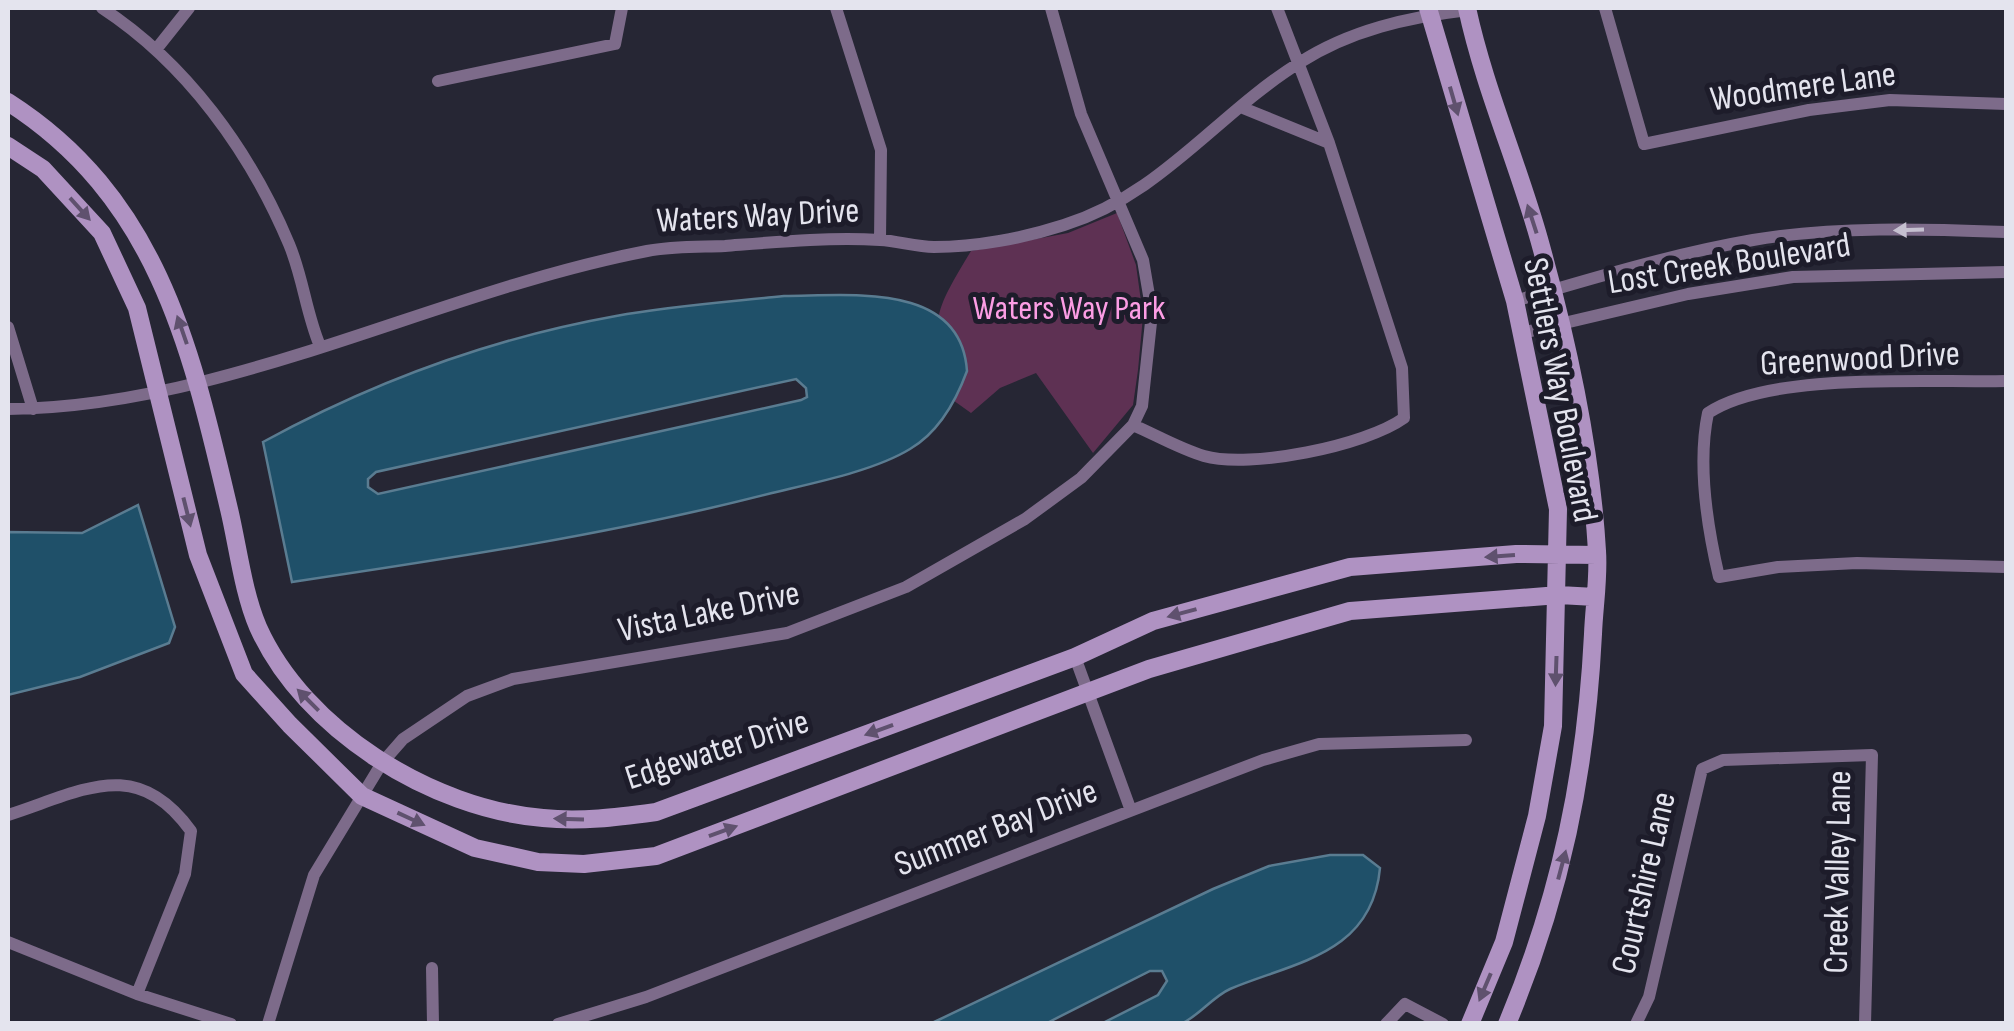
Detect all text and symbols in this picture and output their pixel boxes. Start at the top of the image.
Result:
street label: Woodmere Lane [1707,53,1899,121]
one-way arrow [1447,87,1462,117]
street label: Waters Way Drive [656,189,860,243]
one-way arrow [69,196,91,221]
one-way arrow [1524,204,1539,234]
one-way arrow [1893,222,1925,238]
street label: Lost Creek Boulevard [1605,224,1853,304]
street label: Settlers Way Boulevard [1513,254,1607,526]
park label: Waters Way Park [973,287,1166,330]
one-way arrow [174,315,189,345]
street label: Greenwood Drive [1759,332,1961,386]
one-way arrow [180,497,196,528]
one-way arrow [1484,548,1515,564]
street label: Vista Lake Drive [614,572,804,652]
one-way arrow [1166,605,1197,621]
one-way arrow [1547,656,1563,688]
one-way arrow [297,688,320,712]
street label: Edgewater Drive [620,700,814,800]
one-way arrow [863,723,893,738]
street label: Summer Bay Drive [889,770,1103,886]
street label: Creek Valley Lane [1815,770,1861,974]
street label: Courtshire Lane [1602,788,1686,978]
one-way arrow [397,810,426,827]
one-way arrow [553,811,584,827]
one-way arrow [708,823,738,838]
one-way arrow [1555,849,1570,880]
one-way arrow [1477,972,1493,1002]

